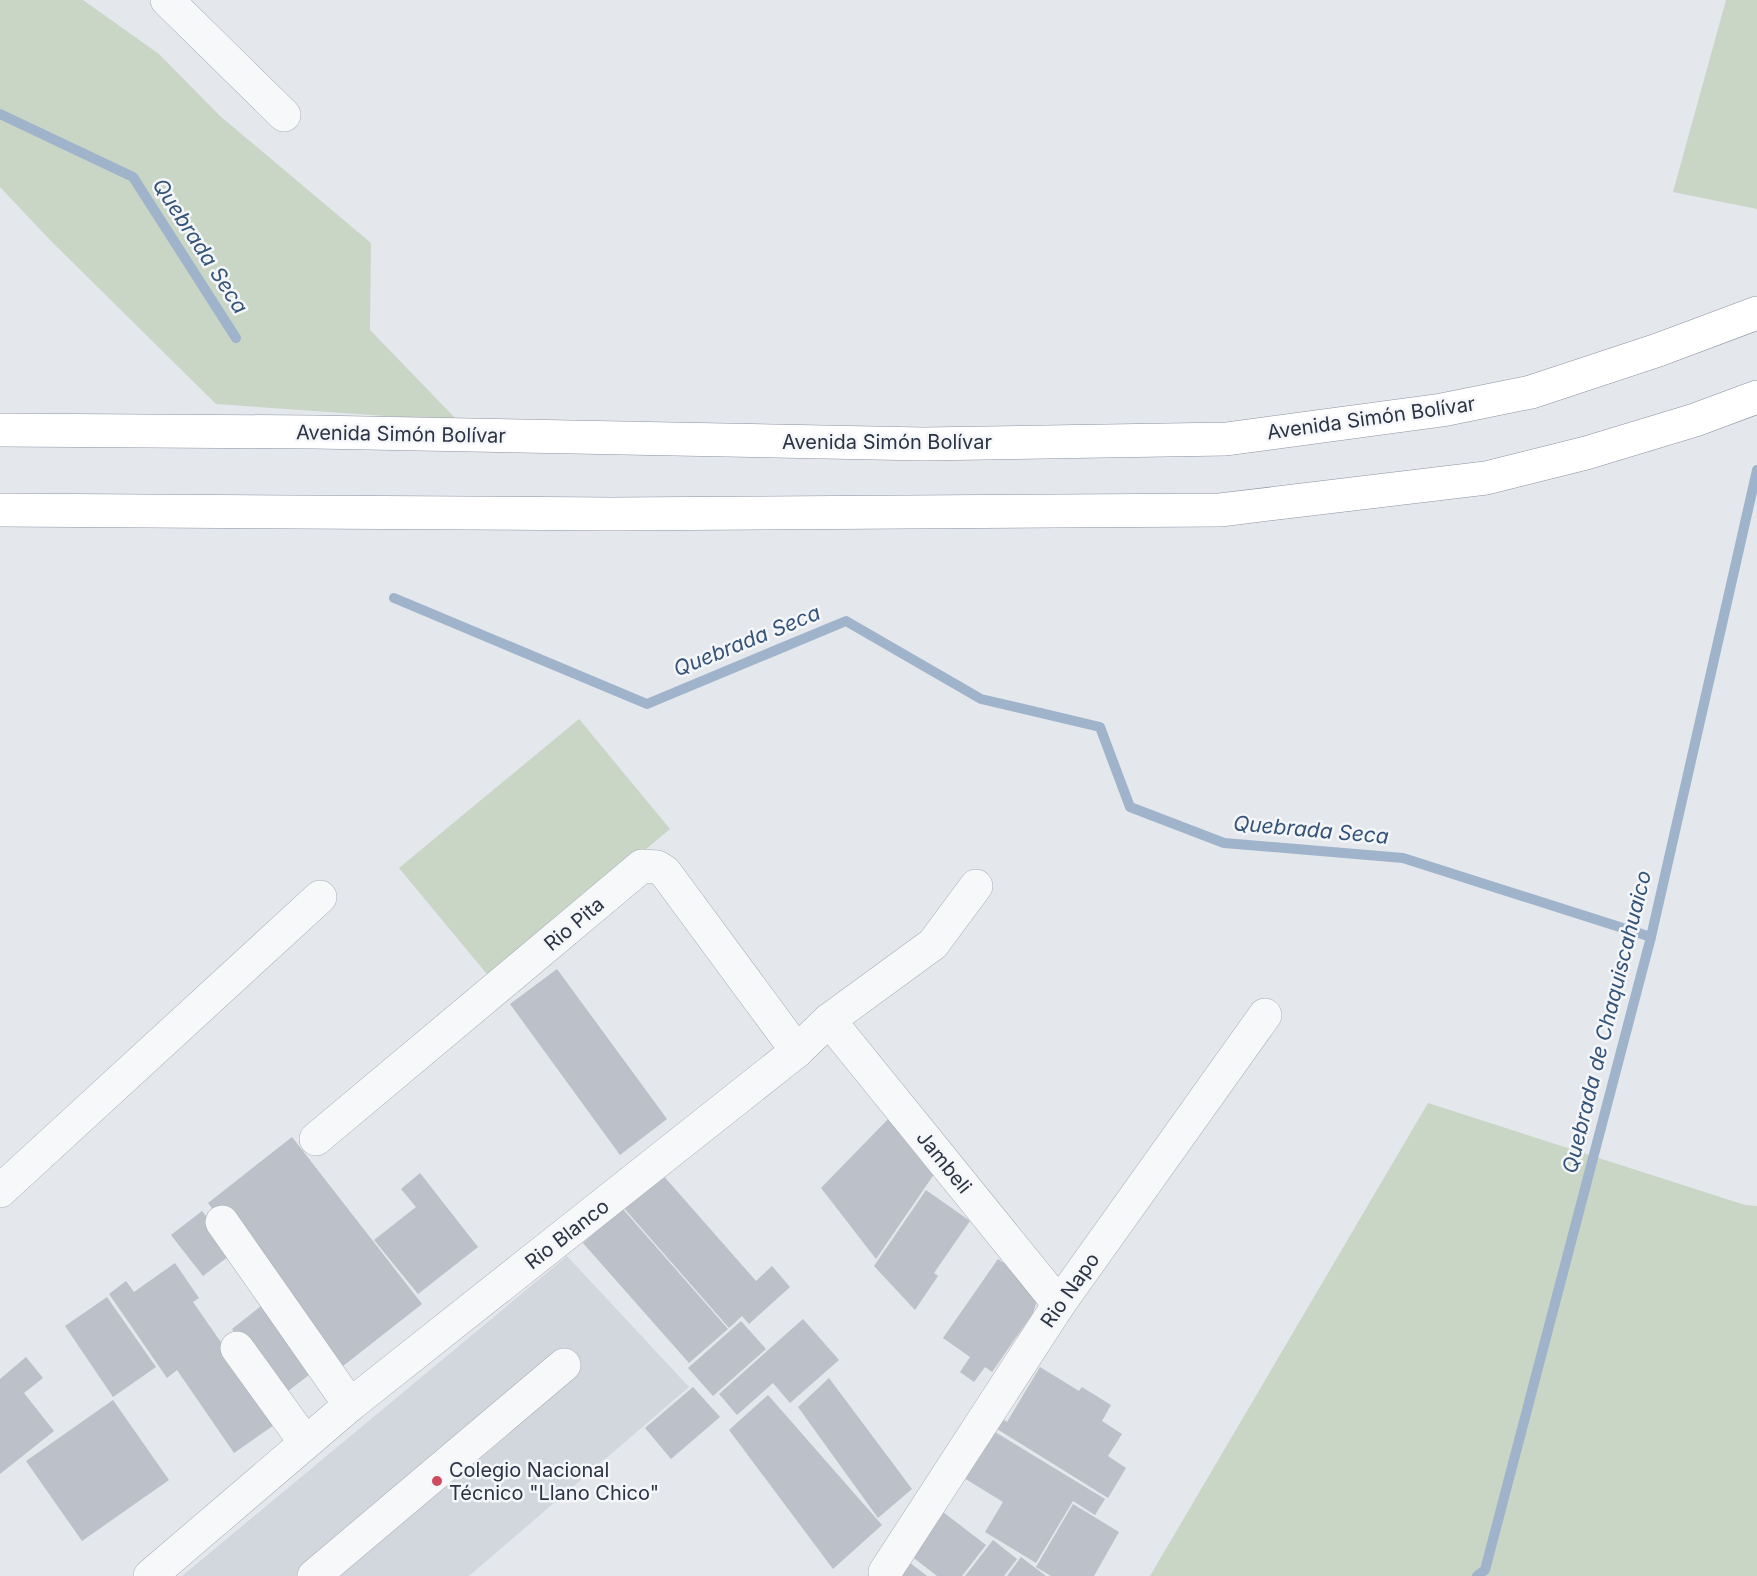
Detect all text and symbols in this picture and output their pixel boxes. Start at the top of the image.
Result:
water label: Quebrada Seca [147,173,253,318]
street label: Avenida Simón Bolívar [1265,391,1477,444]
street label: Avenida Simón Bolívar [296,420,507,448]
street label: Avenida Simón Bolívar [782,430,992,454]
water label: Quebrada Seca [670,600,824,681]
water label: Quebrada Seca [1232,810,1390,849]
water label: Quebrada de Chaquiscahuaico [1557,868,1656,1176]
street label: Rio Pita [539,892,609,956]
street label: Jambeli [911,1126,977,1198]
street label: Rio Blanco [520,1194,614,1274]
street label: Rio Napo [1036,1248,1104,1332]
place label: Colegio Nacional Técnico "Llano Chico" [449,1458,659,1505]
marker: Colegio Nacional Técnico "Llano Chico" [430,1474,444,1488]

